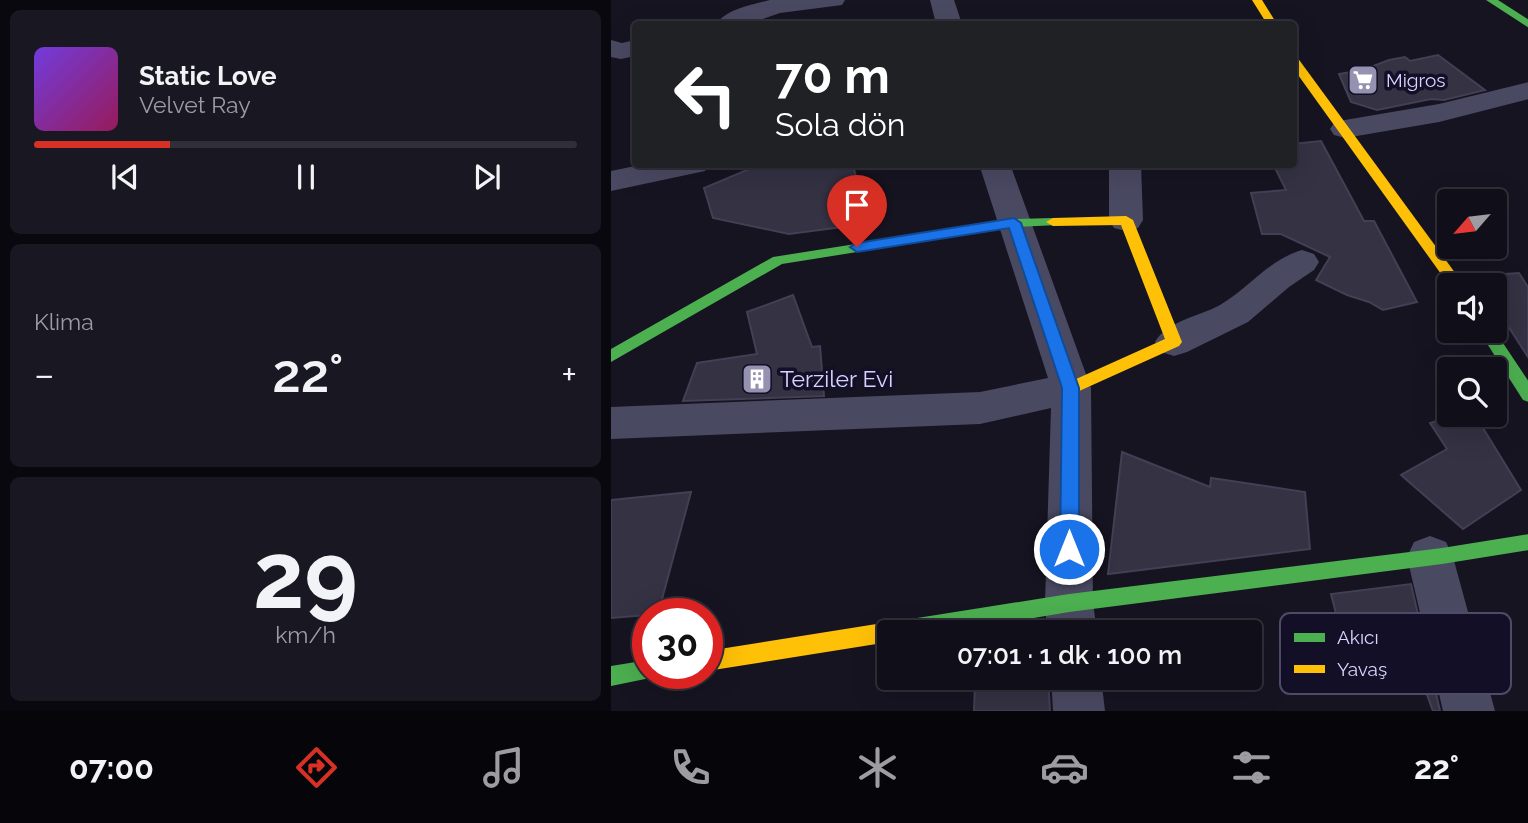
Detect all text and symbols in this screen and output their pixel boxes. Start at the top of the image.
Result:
text: 70 m [775,47,890,104]
icon: left [660,49,751,140]
text: Static Love [139,61,277,91]
supermarket icon: Migros [1346,63,1380,97]
place label: Migros [1386,69,1445,91]
text: Velvet Ray [139,91,251,118]
text: Sola dön [775,106,905,143]
icon: previous [106,158,144,196]
icon: pause [287,158,325,196]
icon: next [468,158,506,196]
pin [827,175,887,247]
icon: arrive [838,186,876,224]
north arrow [1437,189,1507,259]
map controls [1437,189,1507,427]
button: sound [1437,273,1507,343]
text: Klima [34,308,94,335]
text: 22° [272,343,343,404]
text: − [34,352,54,397]
text: + [561,352,577,397]
button: search [1437,357,1507,427]
building icon: Terziler Evi [740,362,774,396]
place label: Terziler Evi [780,365,893,392]
position arrow [1032,512,1106,586]
text: 29 [253,522,358,629]
speed limit sign: 30 [632,598,723,689]
legend [1280,613,1511,694]
text: km/h [275,621,336,648]
text: Akıcı [1337,626,1379,648]
text: 07:01 · 1 dk · 100 m [957,640,1182,670]
text: Yavaş [1337,658,1387,680]
icon: directions [292,743,341,792]
icon: music [479,743,528,792]
icon: phone [666,743,715,792]
icon: climate [853,743,902,792]
icon: car [1040,743,1089,792]
icon: filters [1227,743,1276,792]
text: 07:00 [69,749,154,786]
text: 22° [1414,749,1459,786]

